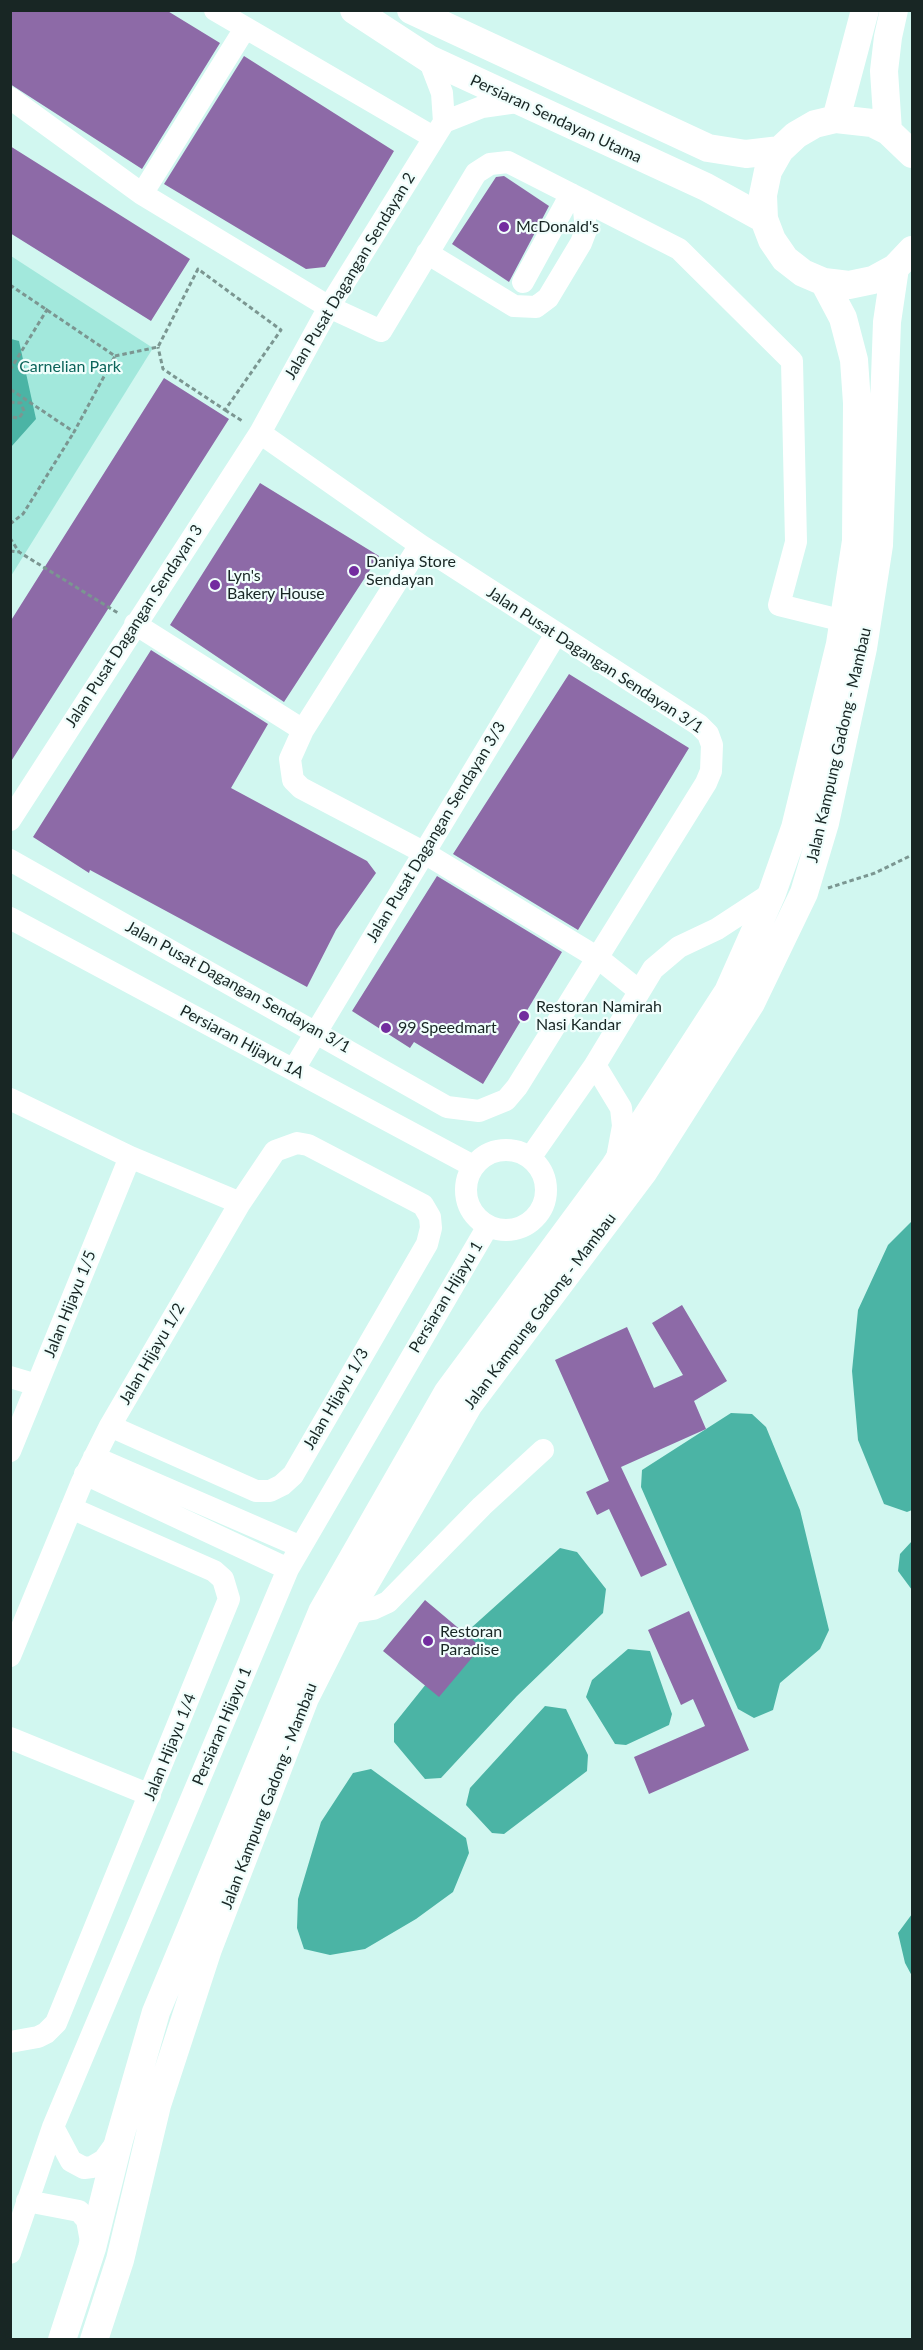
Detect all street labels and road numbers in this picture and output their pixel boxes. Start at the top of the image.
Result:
street label: Persiaran Sendayan Utama [467,71,645,167]
street label: Jalan Pusat Dagangan Sendayan 2 [281,169,419,383]
street label: Jalan Pusat Dagangan Sendayan 3 [61,521,207,731]
street label: Jalan Pusat Dagangan Sendayan 3/1 [483,583,707,737]
street label: Jalan Kampung Gadong - Mambau [803,626,875,864]
street label: Jalan Pusat Dagangan Sendayan 3/3 [362,718,510,946]
street label: Jalan Pusat Dagangan Sendayan 3/1 [122,917,354,1057]
street label: Persiaran Hijayu 1A [177,1001,307,1083]
street label: Jalan Kampung Gadong - Mambau [460,1209,620,1413]
street label: Persiaran Hijayu 1 [405,1238,487,1356]
street label: Jalan Hijayu 1/5 [40,1248,100,1360]
street label: Jalan Hijayu 1/2 [115,1300,189,1408]
street label: Jalan Hijayu 1/3 [299,1345,373,1453]
street label: Persiaran Hijayu 1 [188,1664,256,1788]
street label: Jalan Kampung Gadong - Mambau [217,1680,321,1912]
street label: Jalan Hijayu 1/4 [140,1691,200,1803]

